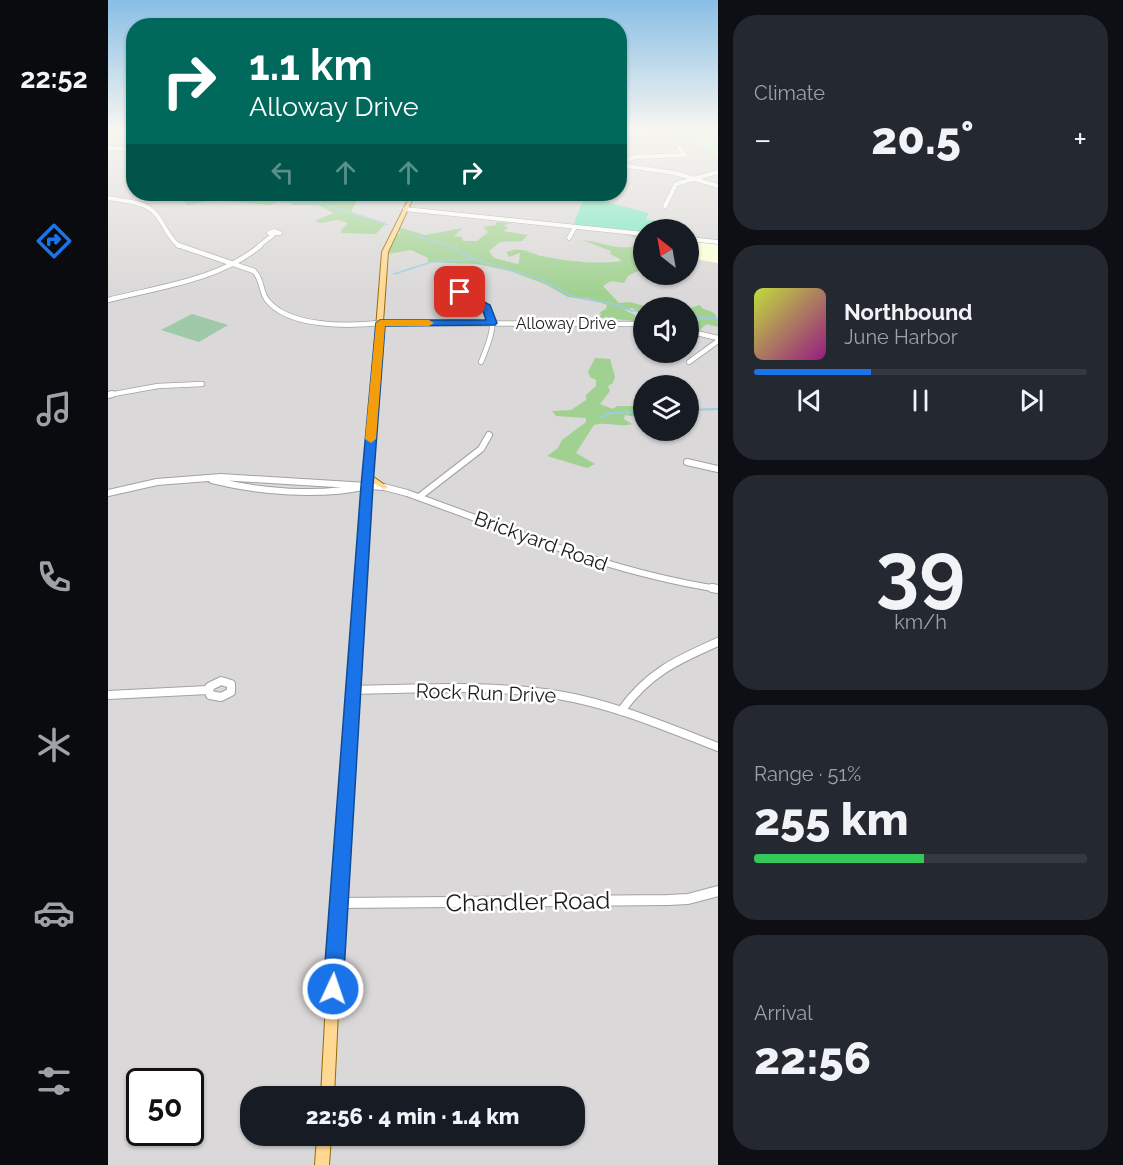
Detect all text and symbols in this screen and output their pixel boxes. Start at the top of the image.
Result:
text: 1.1 km [249,41,373,90]
icon: right [150,42,228,120]
text: 22:52 [20,63,88,94]
text: Climate [754,81,825,105]
text: Alloway Drive [249,91,419,122]
text: 20.5° [871,112,974,165]
text: − [754,120,772,159]
text: + [1073,120,1087,159]
icon: left [266,156,299,189]
icon: ahead [329,156,362,189]
icon: ahead [392,156,425,189]
icon: right [455,156,488,189]
north arrow [633,219,699,285]
map controls [633,219,699,441]
icon: directions [33,220,75,262]
pin [434,266,485,317]
icon: arrive [443,275,476,308]
button: sound [633,297,699,363]
text: Northbound [844,299,973,325]
street label: Alloway Drive [516,314,616,333]
text: June Harbor [844,325,958,349]
button: layers [633,375,699,441]
icon: previous [793,384,826,417]
icon: pause [904,384,937,417]
icon: next [1015,384,1048,417]
icon: music [33,388,75,430]
street label: Brickyard Road [471,506,611,576]
text: 39 [876,525,965,616]
icon: phone [33,556,75,598]
text: km/h [894,610,947,634]
street label: Rock Run Drive [415,679,557,707]
icon: climate [33,724,75,766]
text: Range · 51% [754,762,861,786]
text: 255 km [754,793,909,846]
street label: Chandler Road [445,886,611,917]
icon: car [33,892,75,934]
position arrow [301,957,365,1021]
text: Arrival [754,1001,813,1025]
text: 22:56 [754,1032,871,1085]
icon: filters [33,1060,75,1102]
speed limit sign: 50 [126,1068,204,1146]
text: 22:56 · 4 min · 1.4 km [306,1103,519,1129]

